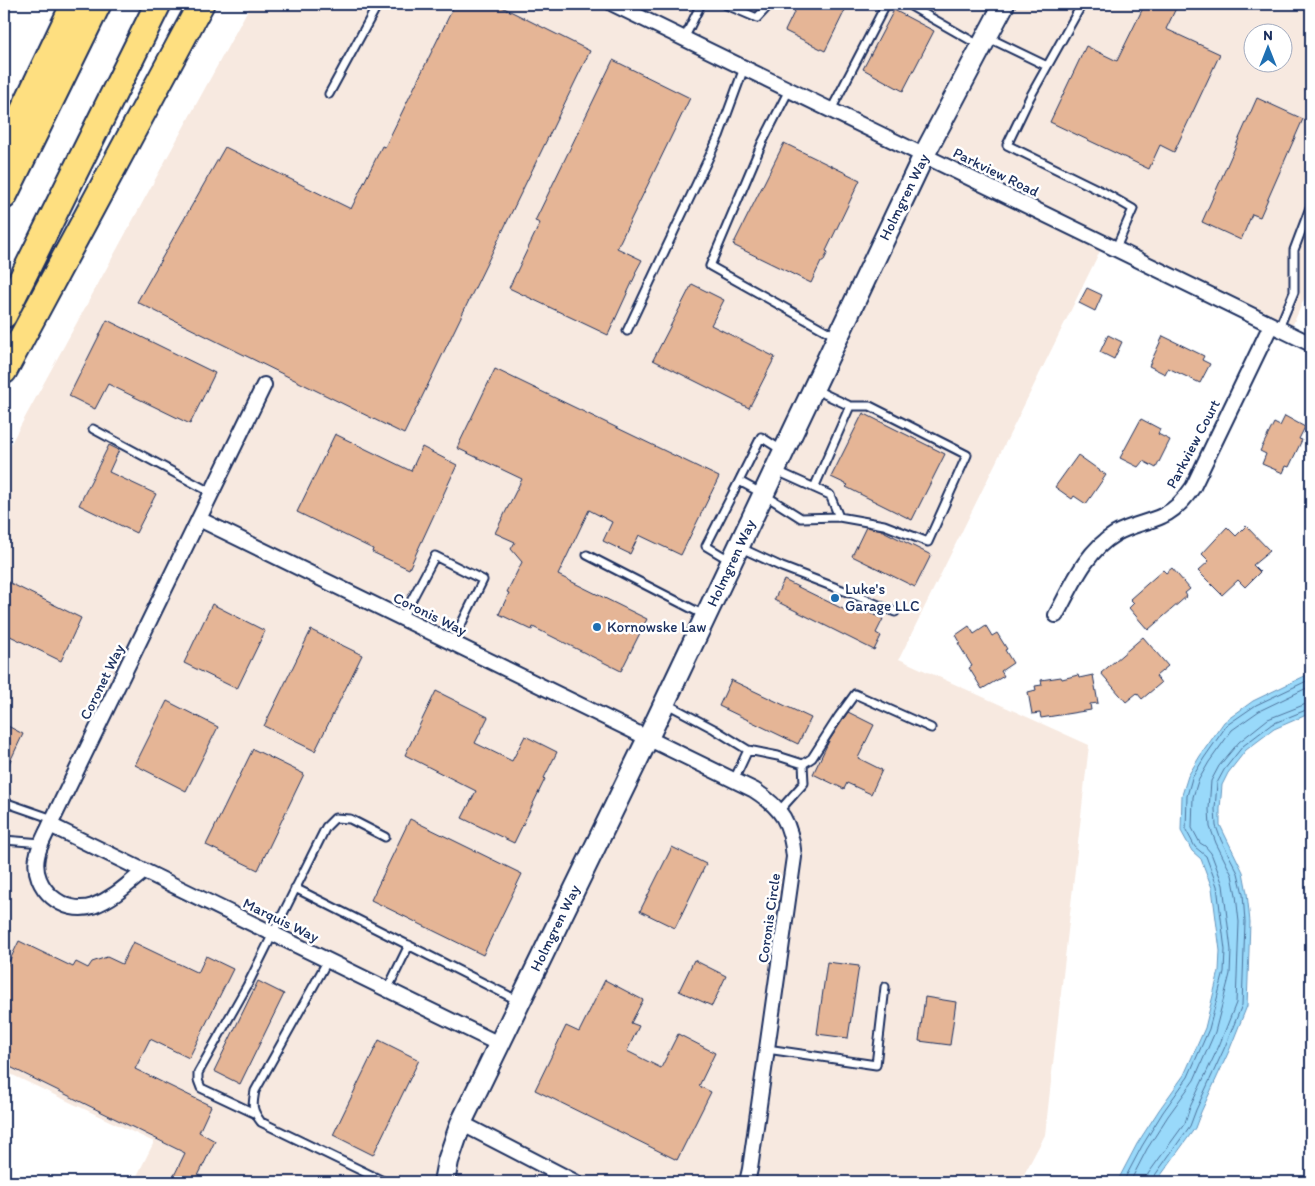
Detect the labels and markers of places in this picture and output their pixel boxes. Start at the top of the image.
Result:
place label: Luke's Garage LLC [845,580,920,615]
marker: Luke's Garage LLC [829,592,841,604]
place label: Kornowske Law [607,618,707,636]
marker: Kornowske Law [591,621,603,633]

